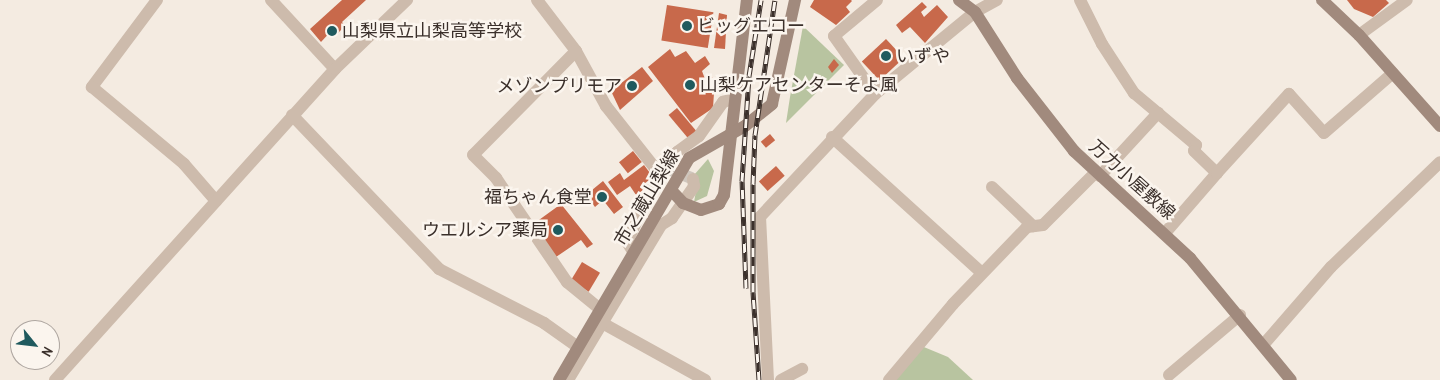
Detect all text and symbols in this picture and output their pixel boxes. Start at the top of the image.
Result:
place label: ビッグエコー [697,15,805,37]
place label: 山梨県立山梨高等学校 [342,20,522,42]
marker: ビッグエコー [681,20,693,32]
marker: 山梨県立山梨高等学校 [326,25,338,37]
place label: いずや [896,45,950,67]
marker: いずや [880,50,892,62]
place label: 山梨ケアセンターそよ風 [700,74,898,96]
place label: メゾンプリモア [496,75,622,97]
marker: 山梨ケアセンターそよ風 [684,79,696,91]
marker: メゾンプリモア [626,80,638,92]
street label: 万力小屋敷線 [1085,136,1179,224]
street label: 市之蔵山梨線 [610,146,684,250]
place label: 福ちゃん食堂 [484,186,592,208]
marker: 福ちゃん食堂 [596,191,608,203]
place label: ウエルシア薬局 [422,219,548,241]
marker: ウエルシア薬局 [552,224,564,236]
north arrow [10,320,60,370]
text: N [37,344,57,360]

